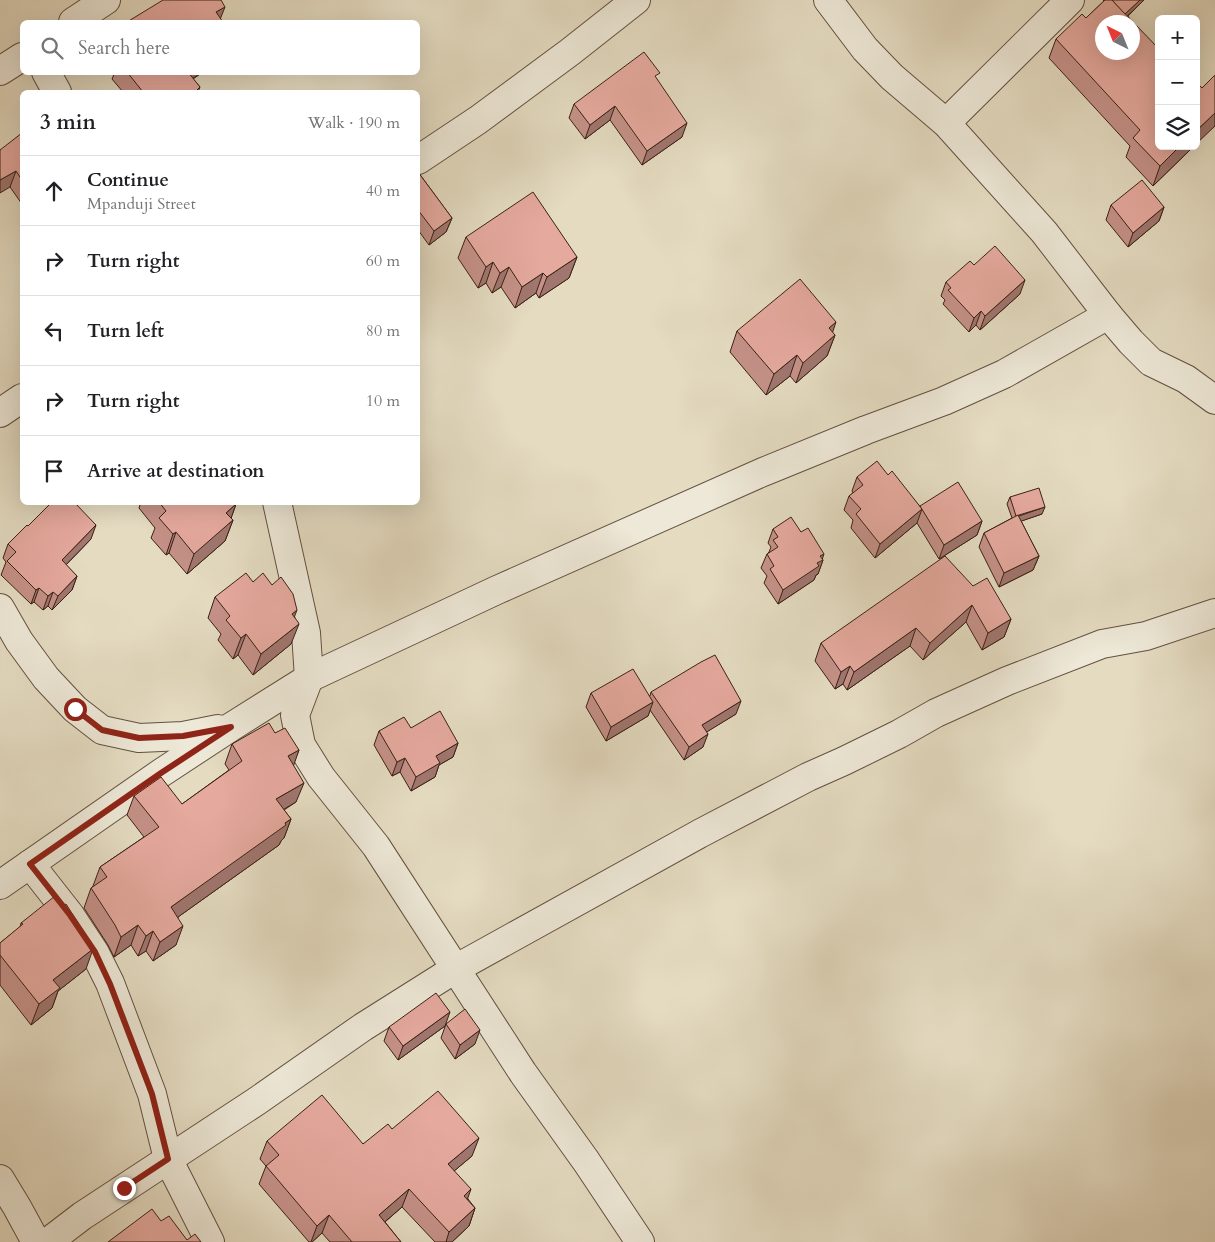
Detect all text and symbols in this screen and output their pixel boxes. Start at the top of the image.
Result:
north arrow [1095,15,1140,60]
map controls [1155,15,1200,150]
button: + [1155,15,1200,60]
search box [20,20,420,75]
icon: search [38,34,66,62]
text: Search here [78,35,170,61]
button: − [1155,60,1200,105]
button: layers [1155,105,1200,150]
text: 3 min [40,108,96,137]
text: Walk · 190 m [308,112,400,134]
text: Continue [87,167,169,193]
icon: ahead [40,177,68,205]
text: 40 m [366,180,400,202]
text: Mpanduji Street [87,193,196,215]
icon: right [40,247,68,275]
text: Turn right [87,248,179,274]
text: 60 m [366,250,400,272]
icon: left [40,317,68,345]
text: Turn left [87,318,164,344]
text: 80 m [366,320,400,342]
icon: right [40,387,68,415]
text: Turn right [87,388,179,414]
text: 10 m [366,390,400,412]
icon: arrive [40,457,68,485]
text: Arrive at destination [87,458,264,484]
route start [64,698,87,721]
route end [113,1177,136,1200]

